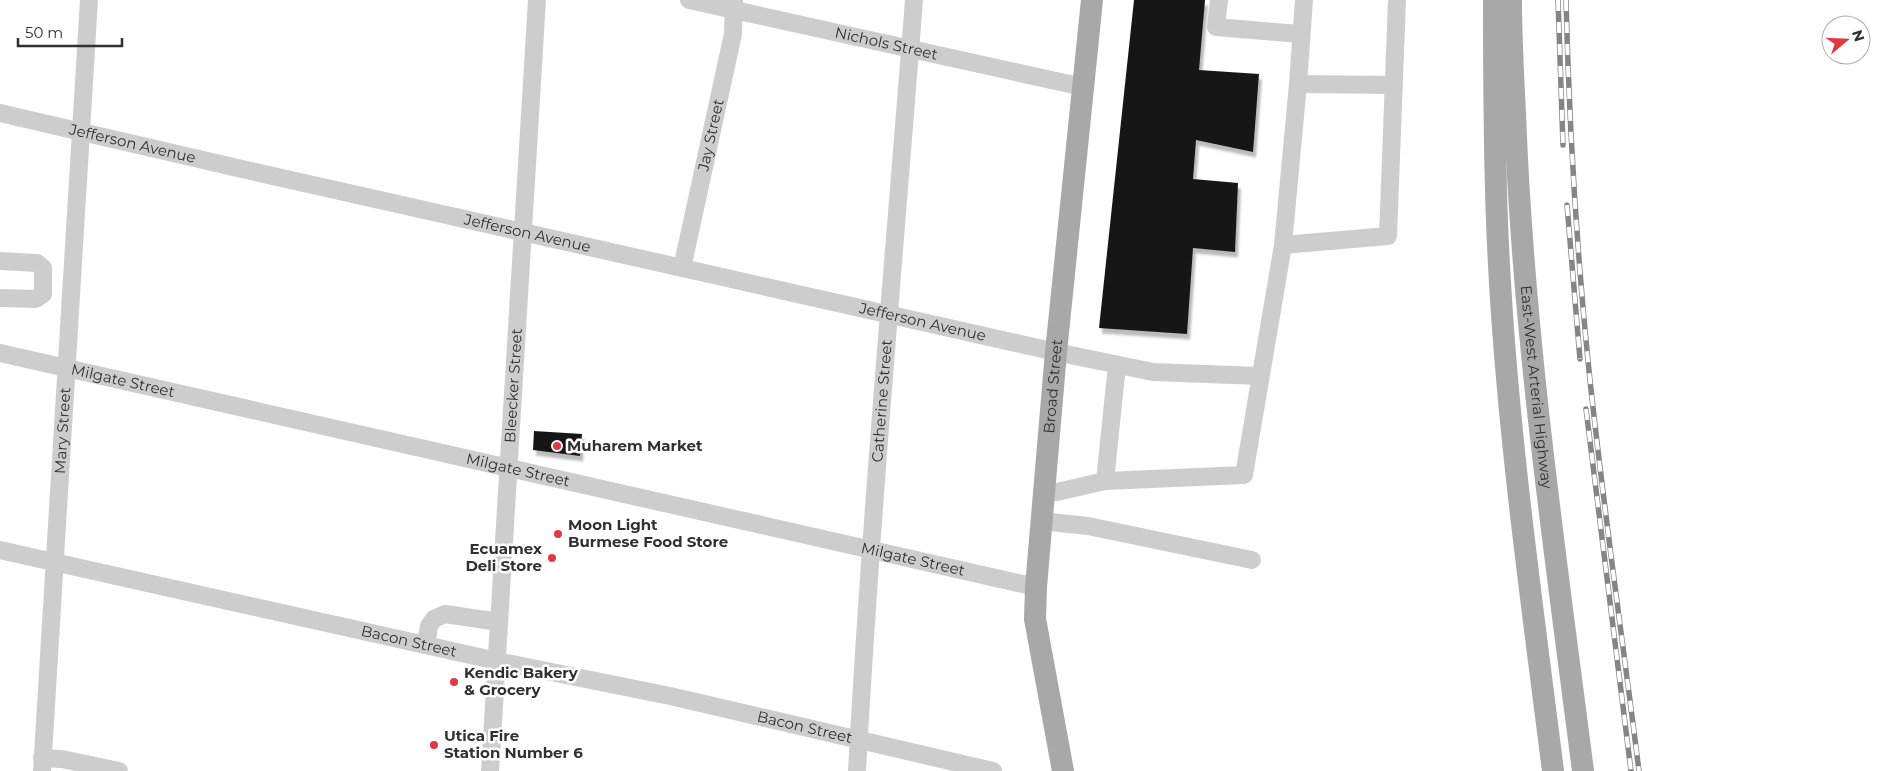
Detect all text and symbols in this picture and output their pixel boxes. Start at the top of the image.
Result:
scale bar [18,15,121,47]
north arrow [1821,15,1871,65]
street label: Nichols Street [833,22,940,64]
text: 50 m [25,23,63,42]
text: N [1848,27,1869,44]
street label: Jay Street [693,97,728,174]
street label: Jefferson Avenue [67,119,198,167]
street label: Jefferson Avenue [462,209,593,256]
street label: East-West Arterial Highway [1517,284,1557,491]
street label: Jefferson Avenue [857,298,988,345]
street label: Bleecker Street [500,328,526,444]
street label: Broad Street [1039,338,1066,434]
street label: Catherine Street [867,339,896,463]
street label: Milgate Street [69,359,177,401]
street label: Mary Street [50,387,74,474]
place label: Muharem Market [567,436,703,455]
marker: Muharem Market [551,440,563,452]
street label: Milgate Street [464,449,572,490]
place label: Moon Light Burmese Food Store [568,515,728,551]
marker: Moon Light Burmese Food Store [552,528,564,540]
street label: Milgate Street [859,538,967,580]
place label: Ecuamex Deli Store [465,539,542,575]
marker: Ecuamex Deli Store [546,552,558,564]
street label: Bacon Street [359,621,459,661]
place label: Kendic Bakery & Grocery [464,663,579,699]
marker: Kendic Bakery & Grocery [448,676,460,688]
street label: Bacon Street [755,707,854,747]
place label: Utica Fire Station Number 6 [444,726,583,762]
marker: Utica Fire Station Number 6 [428,739,440,751]

